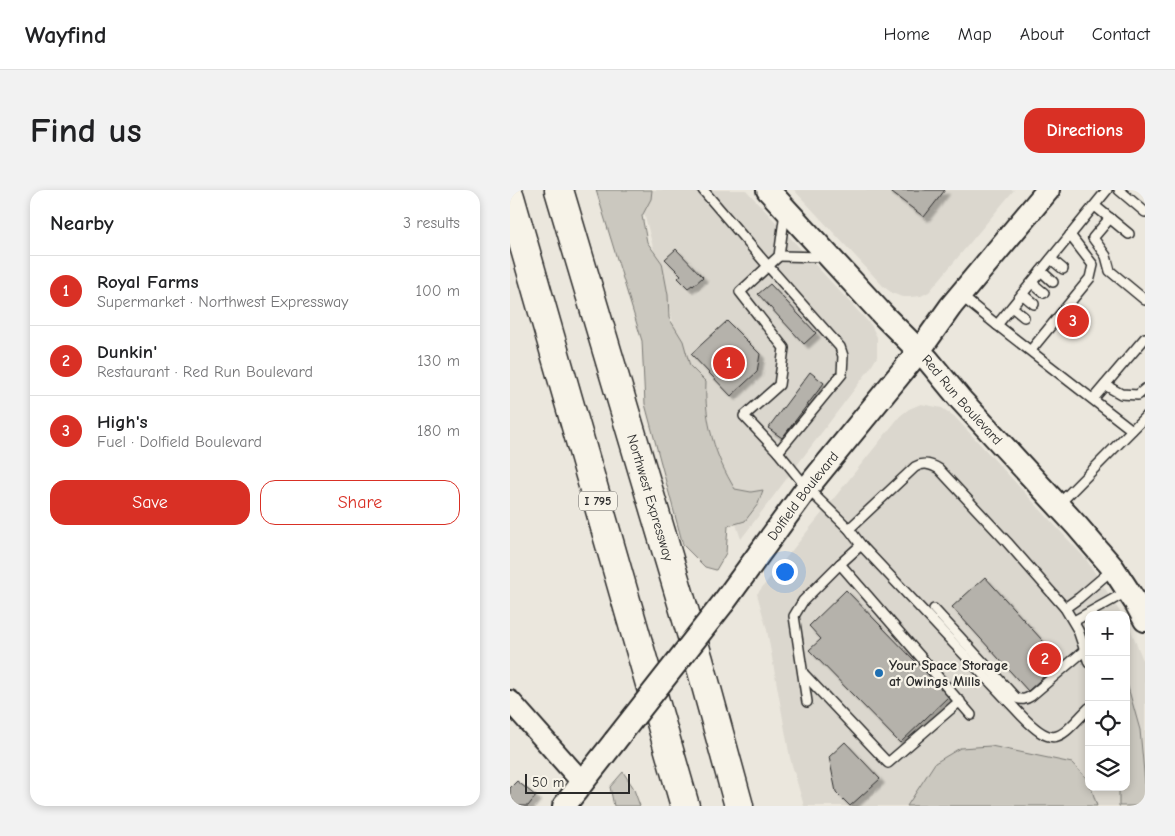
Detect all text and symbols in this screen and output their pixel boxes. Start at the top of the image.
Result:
text: Wayfind [25,21,106,49]
text: Home [883,24,930,45]
text: Map [958,24,992,45]
text: About [1020,24,1064,45]
text: Contact [1092,24,1150,45]
button: Directions [1024,108,1145,153]
text: Find us [30,110,142,151]
text: Nearby [50,211,114,235]
text: 3 results [403,214,460,232]
text: Royal Farms [97,271,199,293]
text: 1 [63,282,69,300]
text: 100 m [416,282,460,300]
text: Supermarket · Northwest Expressway [97,293,348,311]
pin: 3 [1057,302,1089,340]
text: Dunkin' [97,341,157,363]
pin: 1 [713,344,745,382]
street label: Red Run Boulevard [919,351,1006,448]
text: 2 [62,352,70,370]
text: 130 m [417,352,460,370]
text: Restaurant · Red Run Boulevard [97,363,313,381]
text: High's [97,411,148,433]
text: 3 [62,422,70,440]
text: 180 m [417,422,460,440]
street label: Northwest Expressway [624,432,678,564]
text: Fuel · Dolfield Boulevard [97,433,262,451]
street label: Dolfield Boulevard [763,448,842,544]
button: Save [50,480,250,525]
button: Share [260,480,460,525]
road number: I 795 [579,492,617,511]
your location [772,559,798,585]
map controls [1085,611,1130,791]
button: + [1085,611,1130,656]
pin: 2 [1029,640,1061,678]
button: − [1085,656,1130,701]
place label: Your Space Storage at Owings Mills [889,657,1008,690]
marker: Your Space Storage at Owings Mills [873,667,885,679]
button: locate [1085,701,1130,746]
button: layers [1085,746,1130,791]
scale bar [525,771,630,794]
text: 50 m [532,774,564,791]

